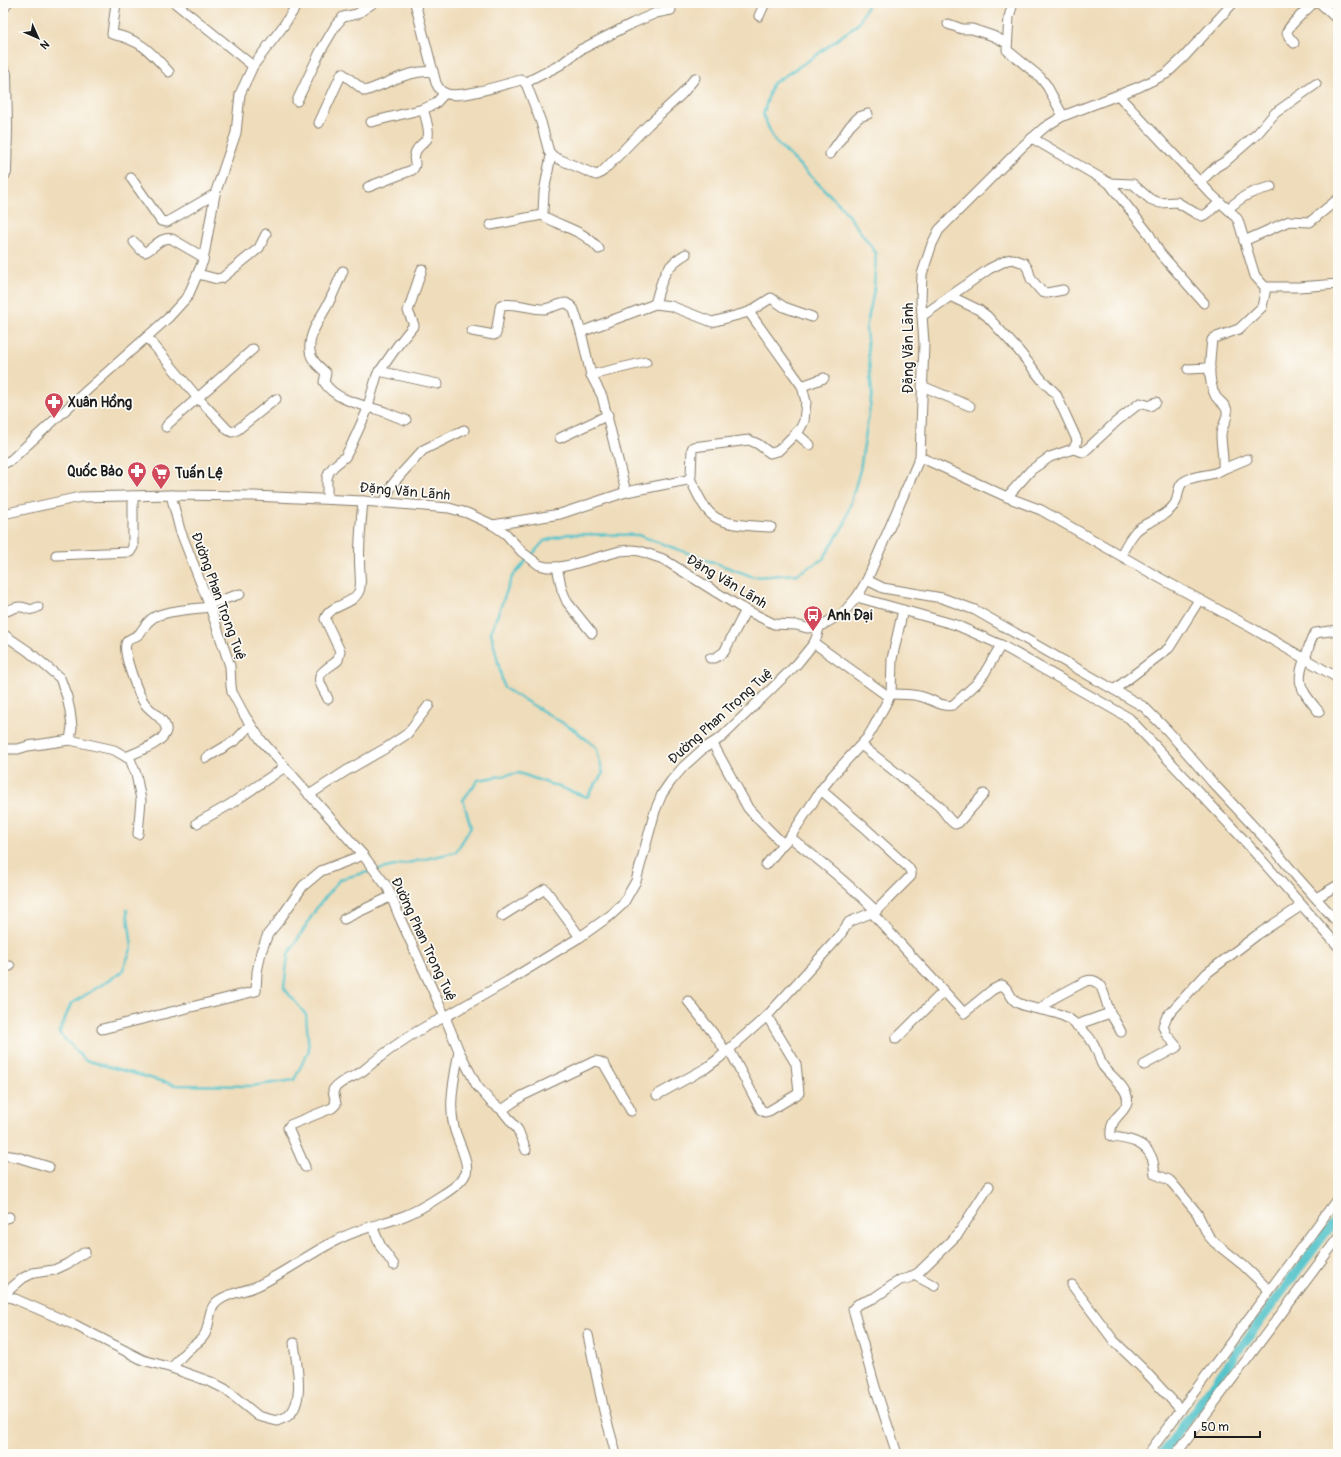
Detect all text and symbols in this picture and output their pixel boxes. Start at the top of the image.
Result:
north arrow [18,18,58,58]
text: N [37,37,52,52]
street label: Đặng Văn Lãnh [900,303,917,393]
pharmacy icon: Xuân Hồng [43,391,65,419]
place label: Xuân Hồng [68,393,132,411]
pharmacy icon: Quốc Bảo [126,460,148,488]
place label: Quốc Bảo [67,462,123,480]
supermarket icon: Tuấn Lệ [150,462,172,490]
place label: Tuấn Lệ [174,464,223,482]
street label: Đặng Văn Lãnh [359,479,451,504]
street label: Đường Phan Trọng Tuệ [188,530,250,662]
street label: Đặng Văn Lãnh [683,551,770,612]
bus stop icon: Anh Đại [802,604,824,632]
place label: Anh Đại [827,607,873,624]
street label: Đường Phan Trọng Tuệ [665,665,776,768]
street label: Đường Phan Trọng Tuệ [387,875,460,1004]
scale bar [1195,1413,1260,1439]
text: 50 m [1201,1420,1229,1435]

